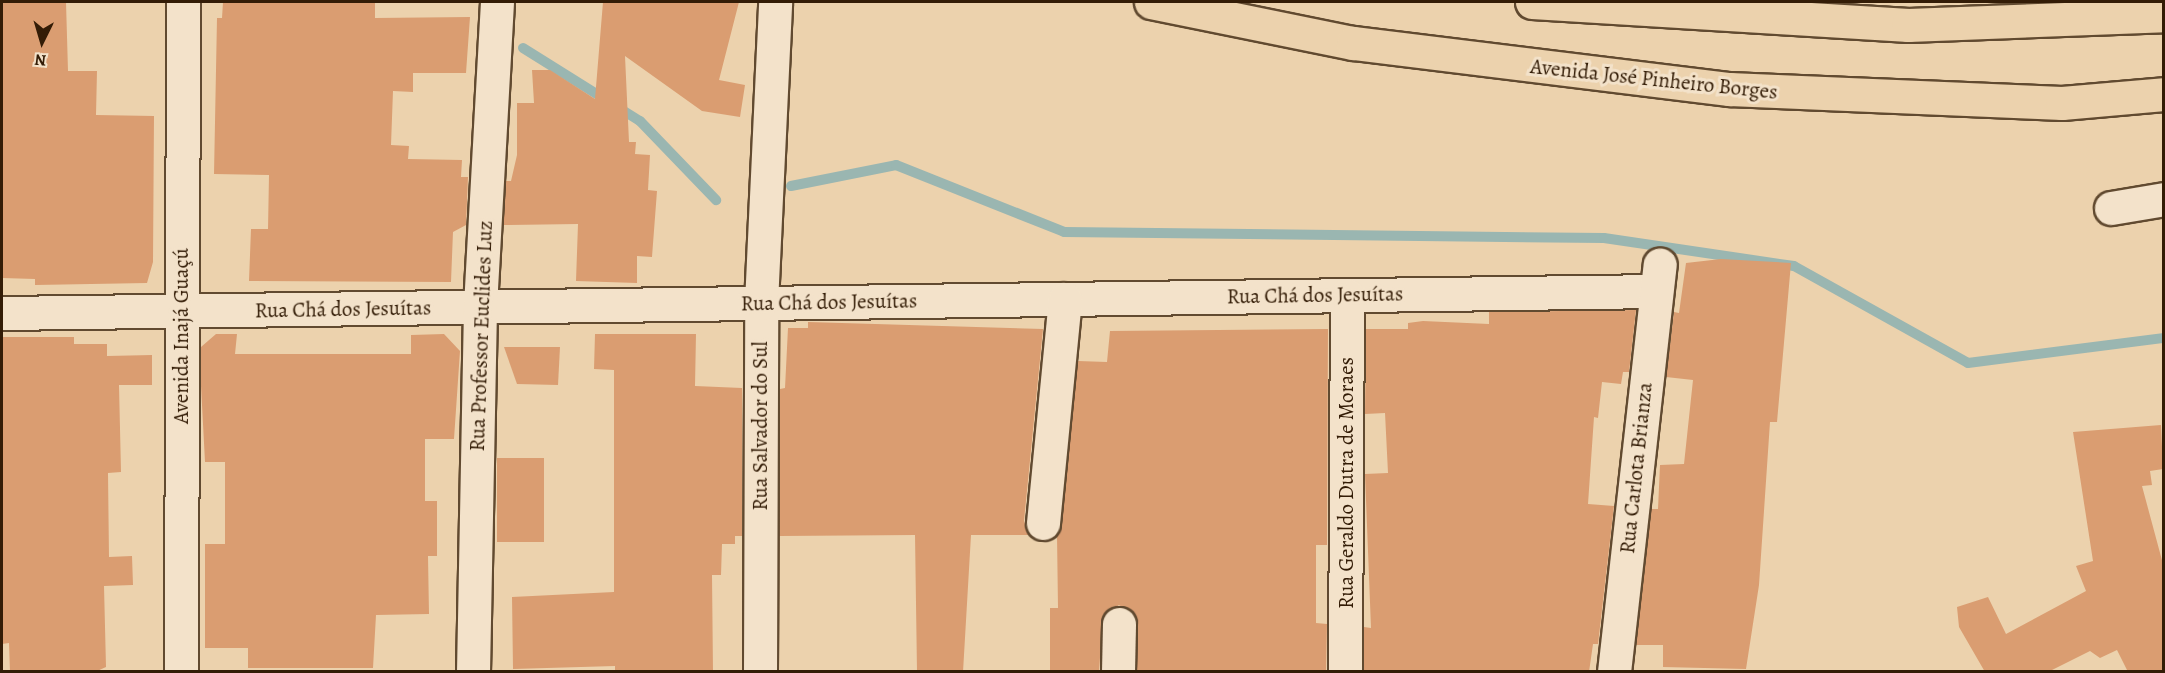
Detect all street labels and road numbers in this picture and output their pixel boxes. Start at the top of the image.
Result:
street label: Avenida José Pinheiro Borges [1529,53,1779,105]
street label: Rua Professor Euclides Luz [464,220,498,452]
street label: Avenida Inajá Guaçú [168,248,194,424]
street label: Rua Chá dos Jesuítas [1227,281,1403,309]
street label: Rua Chá dos Jesuítas [741,288,917,316]
street label: Rua Chá dos Jesuítas [255,295,431,323]
street label: Rua Salvador do Sul [747,341,773,511]
street label: Rua Geraldo Dutra de Moraes [1333,357,1359,609]
street label: Rua Carlota Brianza [1614,381,1658,555]

